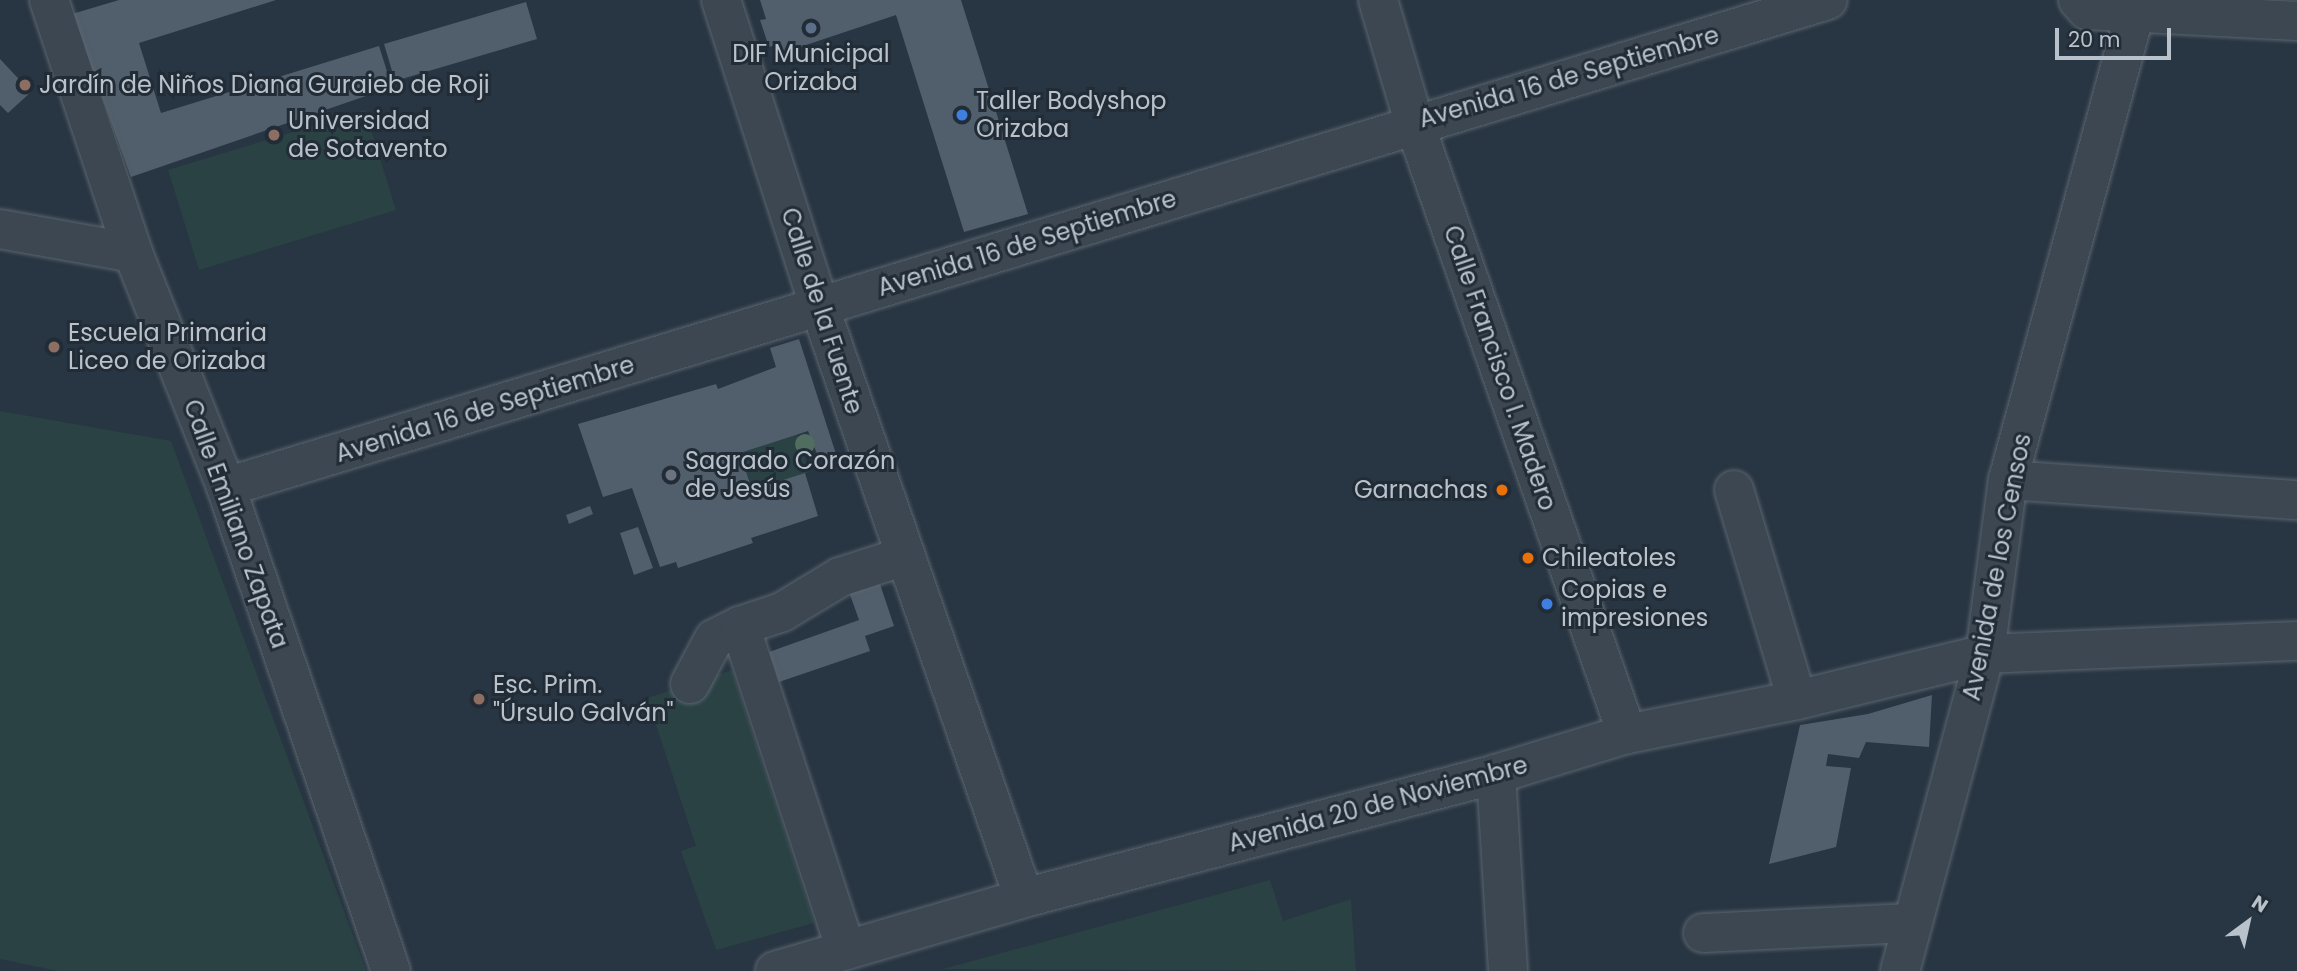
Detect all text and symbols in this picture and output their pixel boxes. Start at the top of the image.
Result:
scale bar [2059,14,2174,58]
marker: DIF Municipal Orizaba [803,20,819,36]
street label: Avenida 16 de Septiembre [1416,20,1722,134]
text: 20 m [2068,25,2121,54]
place label: DIF Municipal Orizaba [732,40,890,96]
place label: Jardín de Niños Diana Guraieb de Roji [39,71,490,99]
marker: Jardín de Niños Diana Guraieb de Roji [17,77,33,93]
place label: Taller Bodyshop Orizaba [976,87,1167,143]
place label: Universidad de Sotavento [288,107,448,163]
marker: Taller Bodyshop Orizaba [954,107,970,123]
marker: Universidad de Sotavento [266,127,282,143]
street label: Avenida 16 de Septiembre [874,184,1180,302]
street label: Calle de la Fuente [775,204,869,418]
street label: Calle Francisco I. Madero [1438,222,1562,514]
place label: Escuela Primaria Liceo de Orizaba [68,319,267,375]
marker: Escuela Primaria Liceo de Orizaba [46,339,62,355]
street label: Avenida 16 de Septiembre [332,350,638,468]
street label: Calle Emiliano Zapata [178,396,294,652]
street label: Avenida de los Censos [1957,431,2037,703]
place label: Sagrado Corazón de Jesús [685,447,895,503]
marker: Sagrado Corazón de Jesús [663,467,679,483]
place label: Garnachas [1354,476,1488,504]
marker: Garnachas [1494,482,1510,498]
place label: Chileatoles [1542,544,1676,572]
marker: Chileatoles [1520,550,1536,566]
place label: Copias e impresiones [1561,576,1708,632]
marker: Copias e impresiones [1539,596,1555,612]
place label: Esc. Prim. "Úrsulo Galván" [493,671,674,727]
marker: Esc. Prim. "Úrsulo Galván" [471,691,487,707]
street label: Avenida 20 de Noviembre [1225,750,1531,858]
north arrow [2213,887,2283,957]
text: N [2246,889,2273,919]

